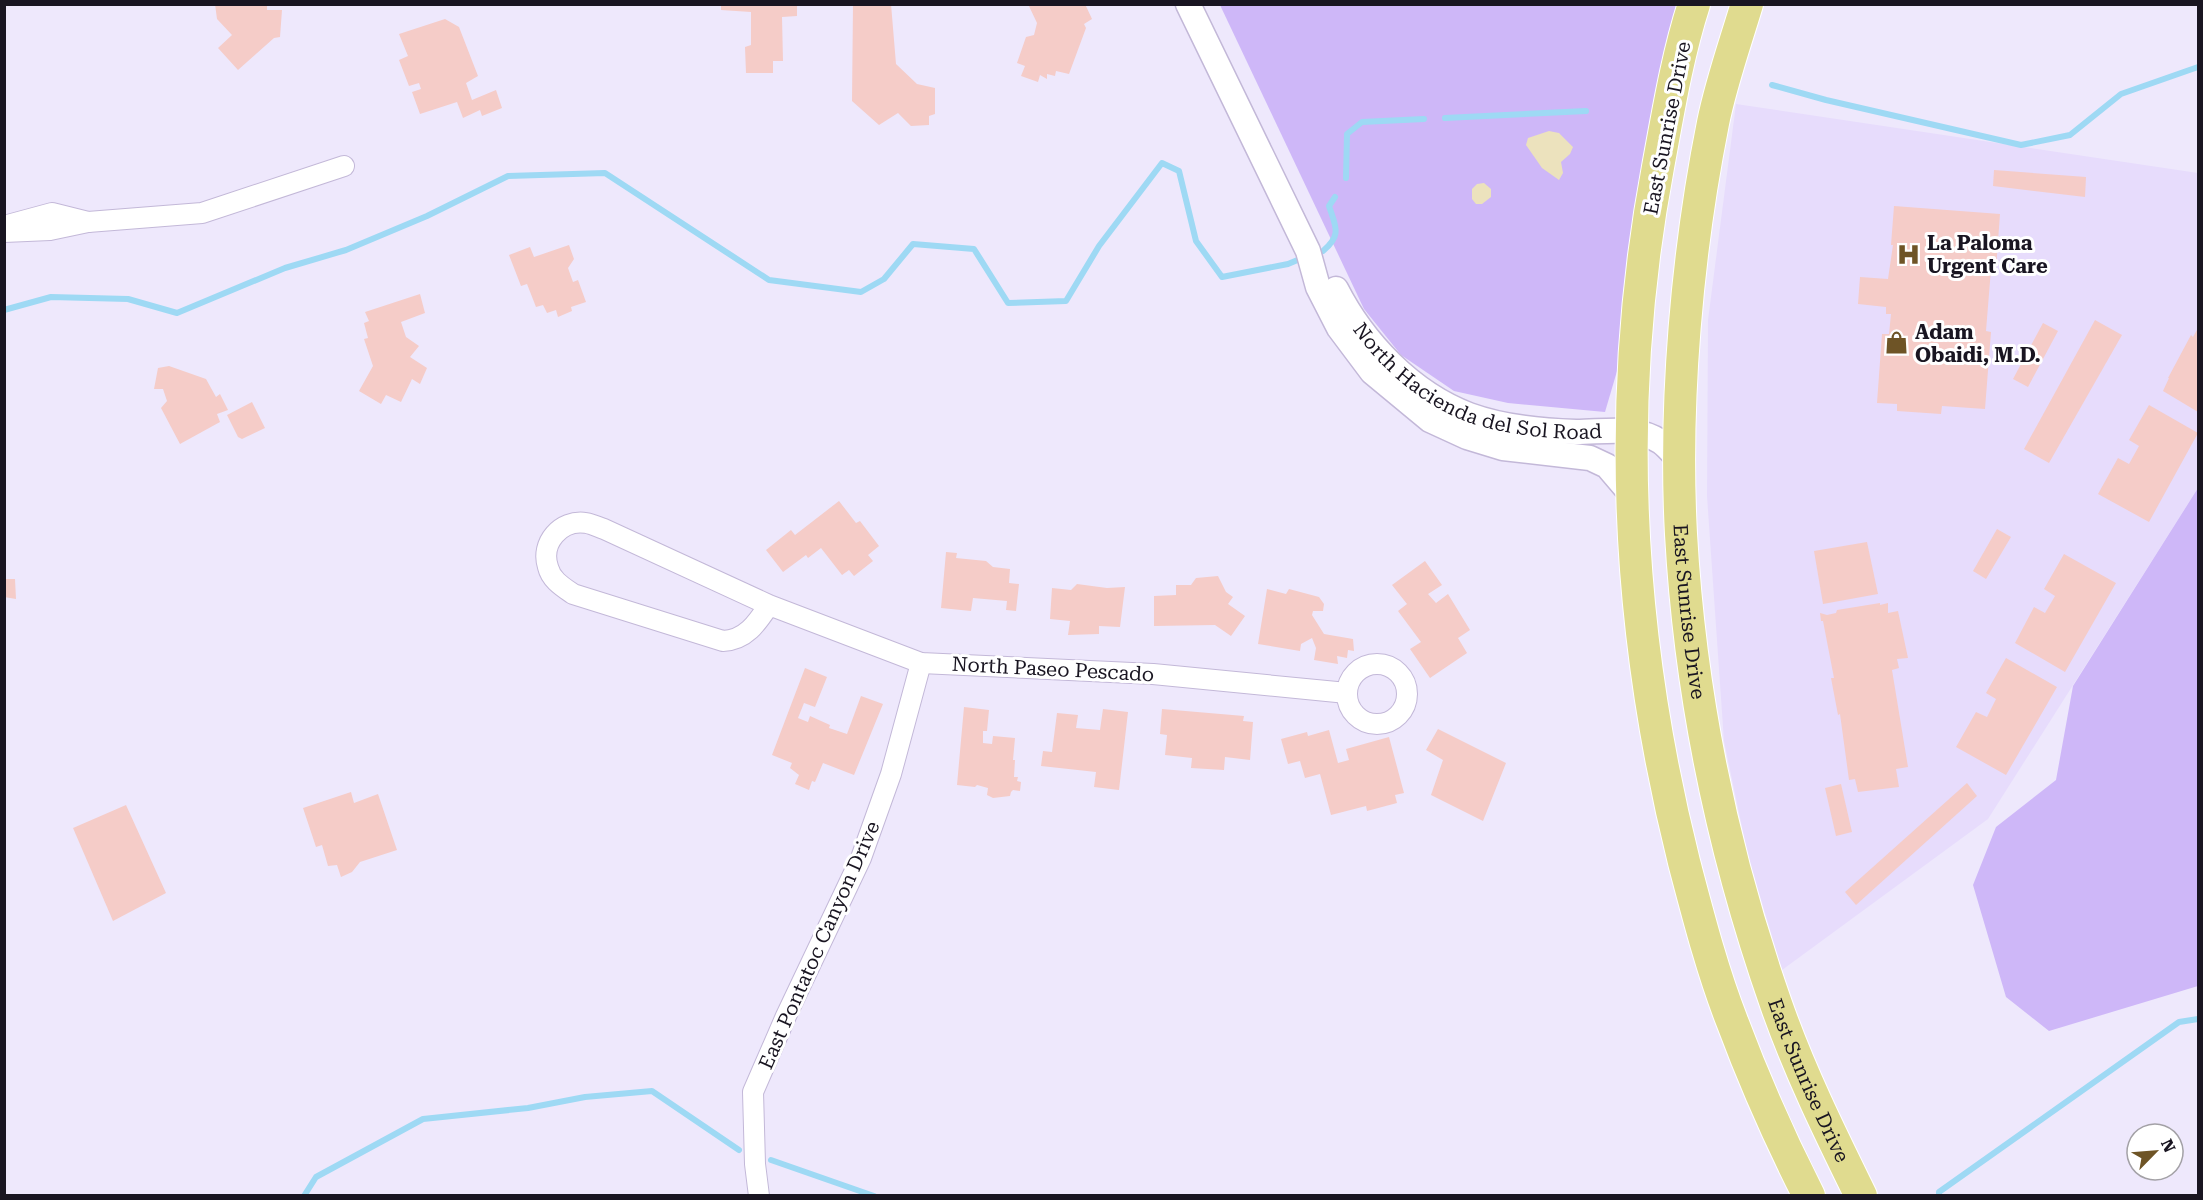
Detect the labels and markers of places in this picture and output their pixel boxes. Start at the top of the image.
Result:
place label: La Paloma Urgent Care [1927,231,2048,278]
hospital icon: La Paloma Urgent Care [1896,241,1922,267]
place label: Adam Obaidi, M.D. [1915,320,2041,367]
shop icon: Adam Obaidi, M.D. [1884,330,1910,356]

